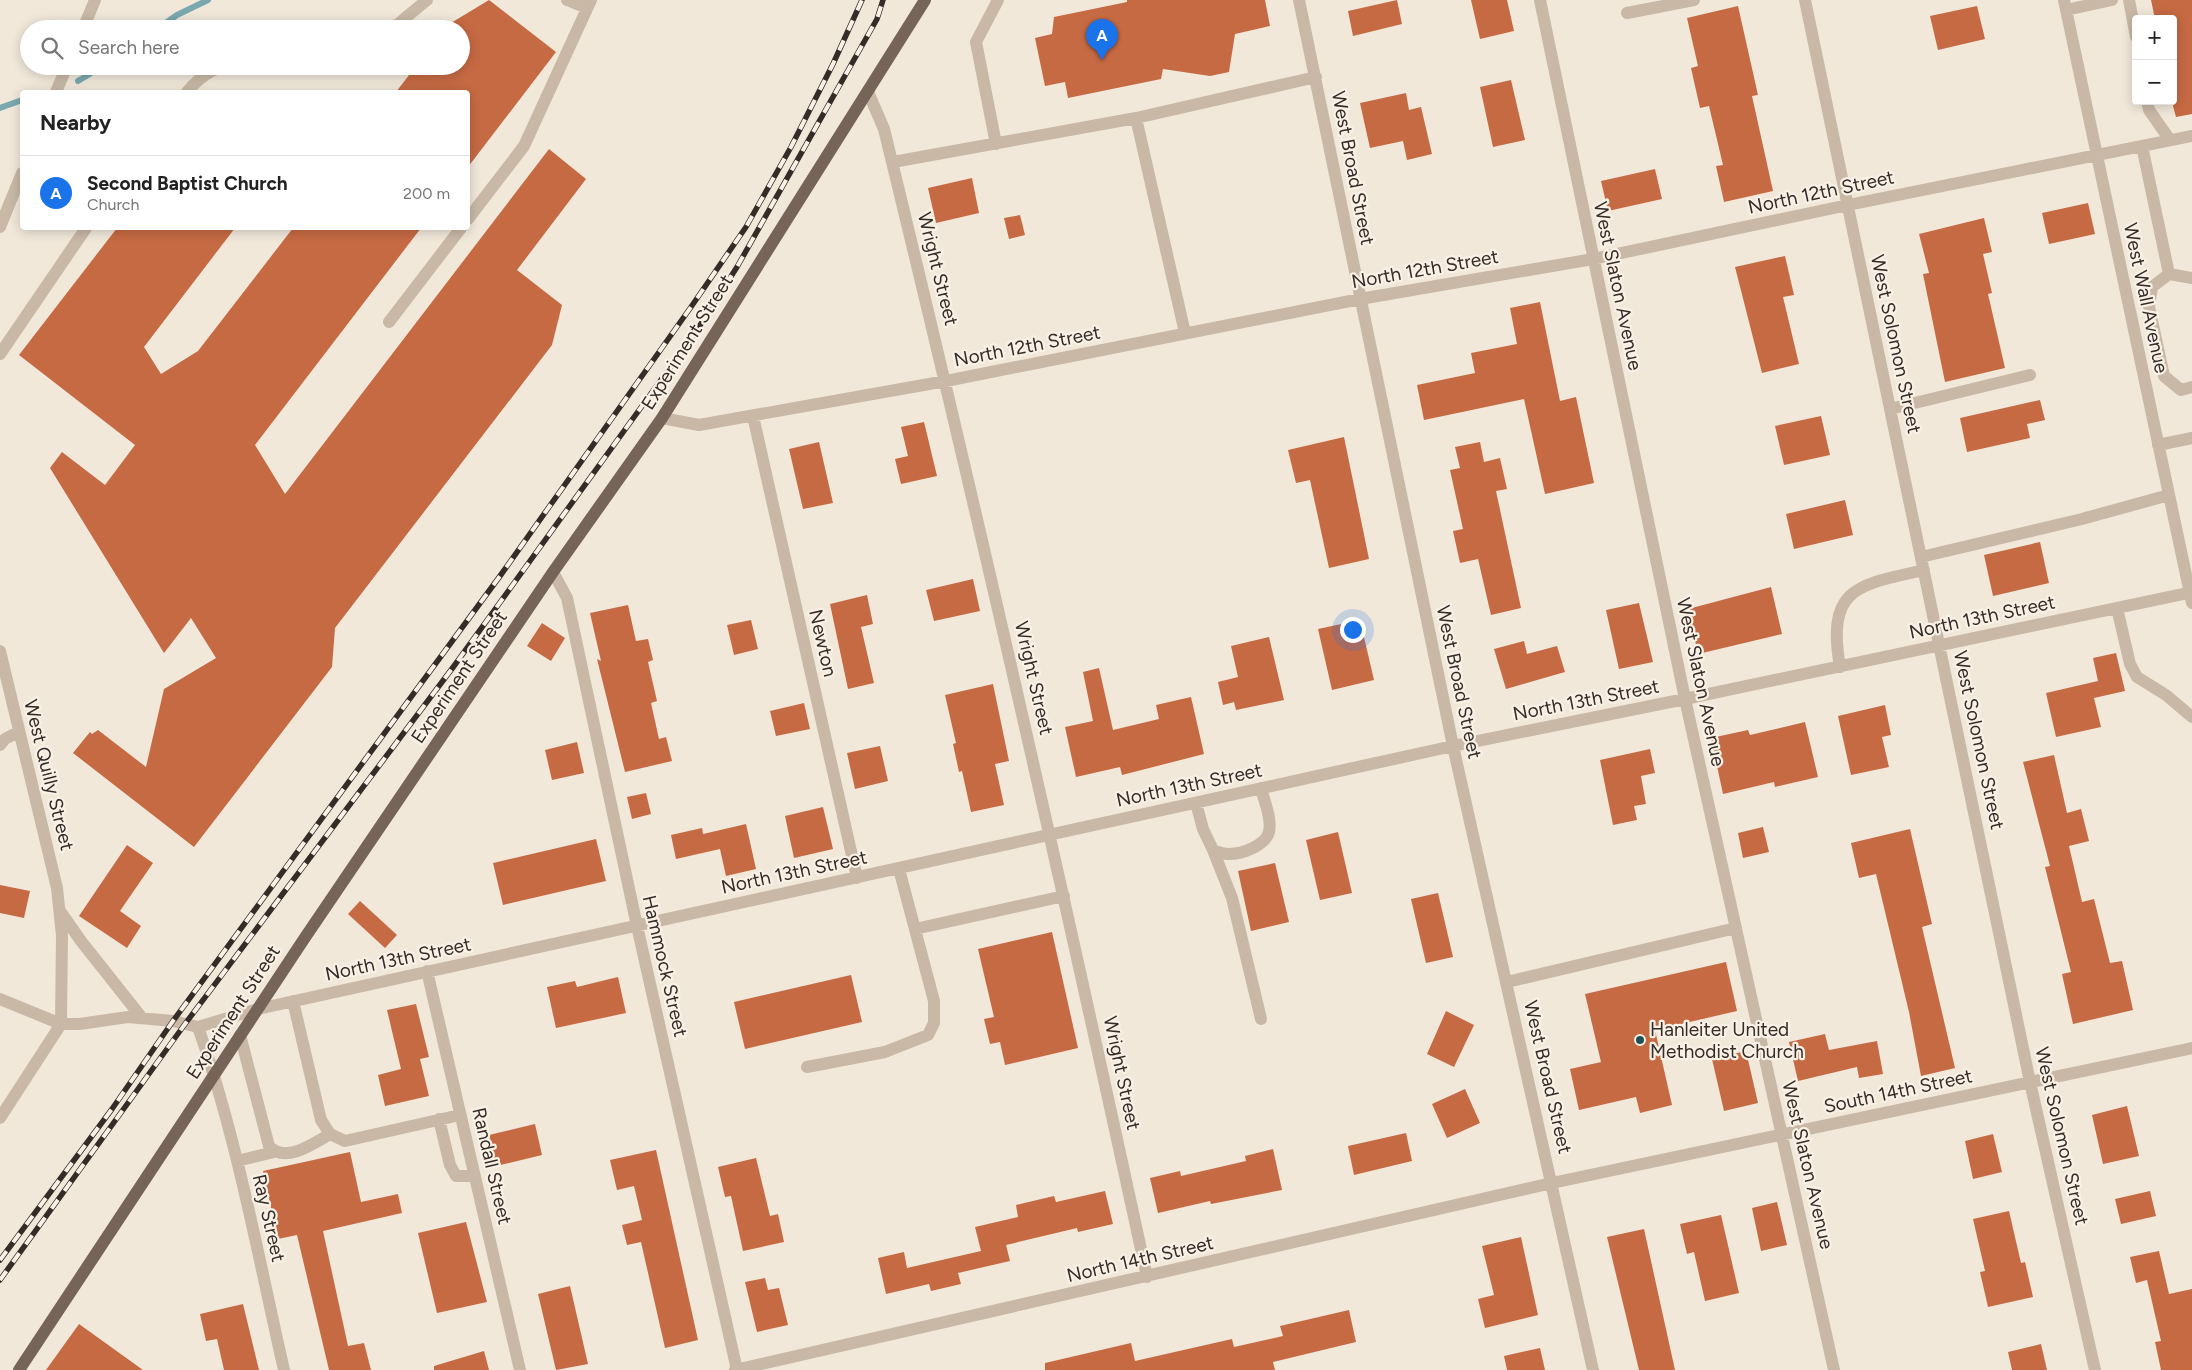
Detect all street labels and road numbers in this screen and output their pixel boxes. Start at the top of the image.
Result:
street label: West Broad Street [1327,89,1379,247]
street label: North 12th Street [1746,165,1896,219]
street label: West Slaton Avenue [1589,200,1647,372]
street label: Wright Street [913,210,963,328]
street label: West Wall Avenue [2119,221,2173,375]
street label: North 12th Street [1350,245,1500,293]
street label: West Solomon Street [1866,253,1926,435]
street label: Experiment Street [636,270,738,414]
street label: North 12th Street [952,321,1102,371]
street label: North 13th Street [1907,590,2057,644]
street label: West Slaton Avenue [1672,596,1730,768]
street label: West Broad Street [1431,603,1487,761]
street label: Experiment Street [406,606,512,748]
street label: Newton [804,607,842,679]
street label: Wright Street [1010,619,1058,737]
street label: West Solomon Street [1949,649,2009,831]
street label: North 13th Street [1511,675,1661,725]
street label: West Quilly Street [19,697,79,853]
street label: North 13th Street [1114,758,1264,812]
street label: North 13th Street [719,845,869,899]
street label: Hammock Street [638,893,692,1039]
street label: North 13th Street [323,932,473,986]
street label: Experiment Street [181,941,285,1083]
street label: West Broad Street [1519,998,1577,1156]
street label: Wright Street [1099,1014,1145,1132]
street label: West Solomon Street [2030,1045,2094,1227]
street label: South 14th Street [1822,1064,1974,1118]
street label: West Slaton Avenue [1777,1079,1839,1251]
street label: Randall Street [467,1105,517,1227]
street label: Ray Street [248,1172,290,1264]
street label: North 14th Street [1064,1231,1216,1287]

